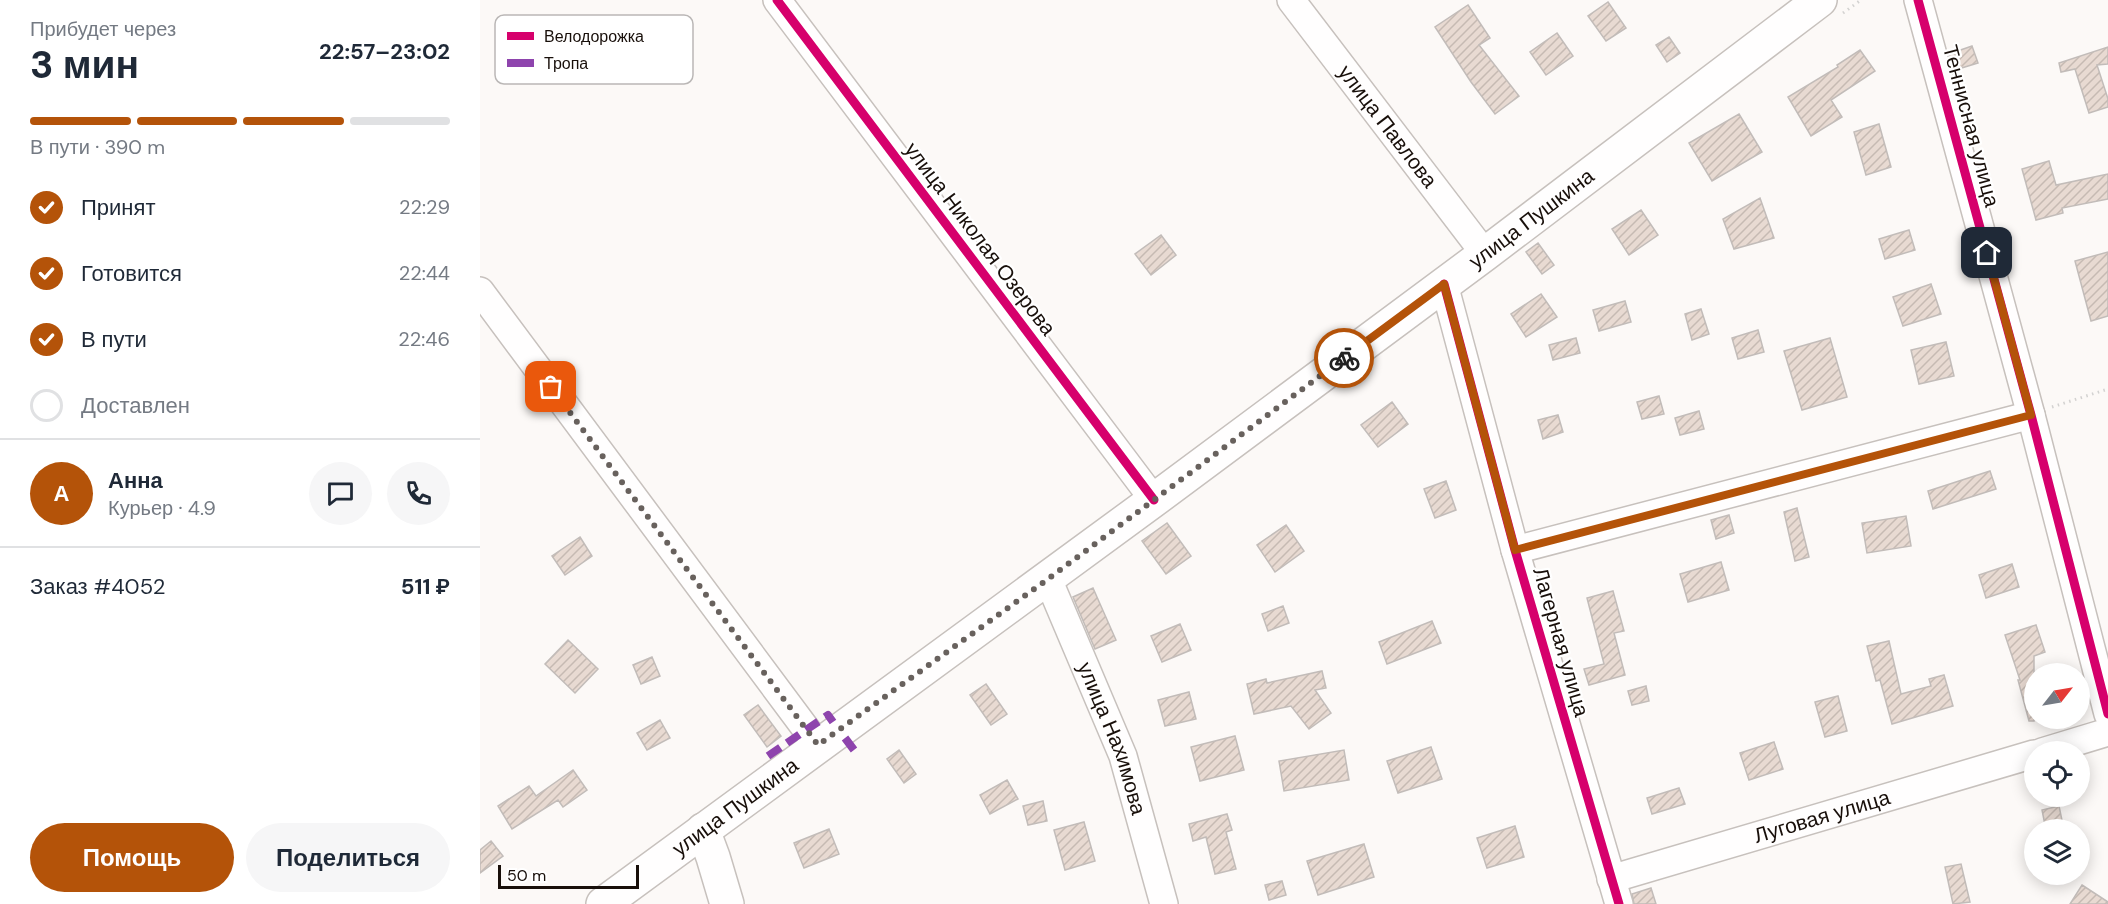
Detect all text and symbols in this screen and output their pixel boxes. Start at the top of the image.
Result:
legend [495,15,693,84]
text: Прибудет через [30,16,176,42]
text: Велодорожка [544,26,644,47]
text: 22:57–23:02 [319,37,450,66]
text: 3 мин [30,39,139,90]
street label: Теннисная улица [1936,42,2006,210]
text: Тропа [544,53,588,74]
street label: улица Павлова [1332,59,1444,194]
text: В пути · 390 m [30,134,165,160]
street label: улица Николая Озерова [898,137,1062,342]
street label: улица Пушкина [1463,162,1600,275]
icon: check [30,191,63,224]
text: Принят [81,193,155,222]
text: 22:29 [399,194,450,220]
pin [1961,227,2012,278]
icon: home [1970,236,2003,269]
icon: check [30,257,63,290]
text: Готовится [81,259,182,288]
text: 22:44 [399,260,450,286]
icon: check [30,323,63,356]
text: В пути [81,325,147,354]
text: 22:46 [398,326,450,352]
courier [1314,328,1374,388]
icon: bike [1328,342,1361,375]
pin [525,361,576,412]
icon: bag [534,370,567,403]
text: Доставлен [81,391,190,420]
button: chat [309,462,372,525]
button: phone [387,462,450,525]
text: Анна [108,466,163,495]
text: А [54,479,69,508]
text: Курьер · 4.9 [108,495,216,521]
street label: Лагерная улица [1526,564,1596,720]
text: Заказ #4052 [30,572,165,601]
text: 511 ₽ [401,572,450,601]
street label: улица Нахимова [1071,658,1153,818]
north arrow [2024,663,2090,729]
map controls [2024,663,2090,885]
button: locate [2024,741,2090,807]
street label: улица Пушкина [666,751,804,863]
street label: Луговая улица [1751,783,1894,850]
button: layers [2024,819,2090,885]
button: Помощь [30,823,234,892]
button: Поделиться [246,823,450,892]
scale bar [498,862,639,890]
text: 50 m [507,865,546,886]

